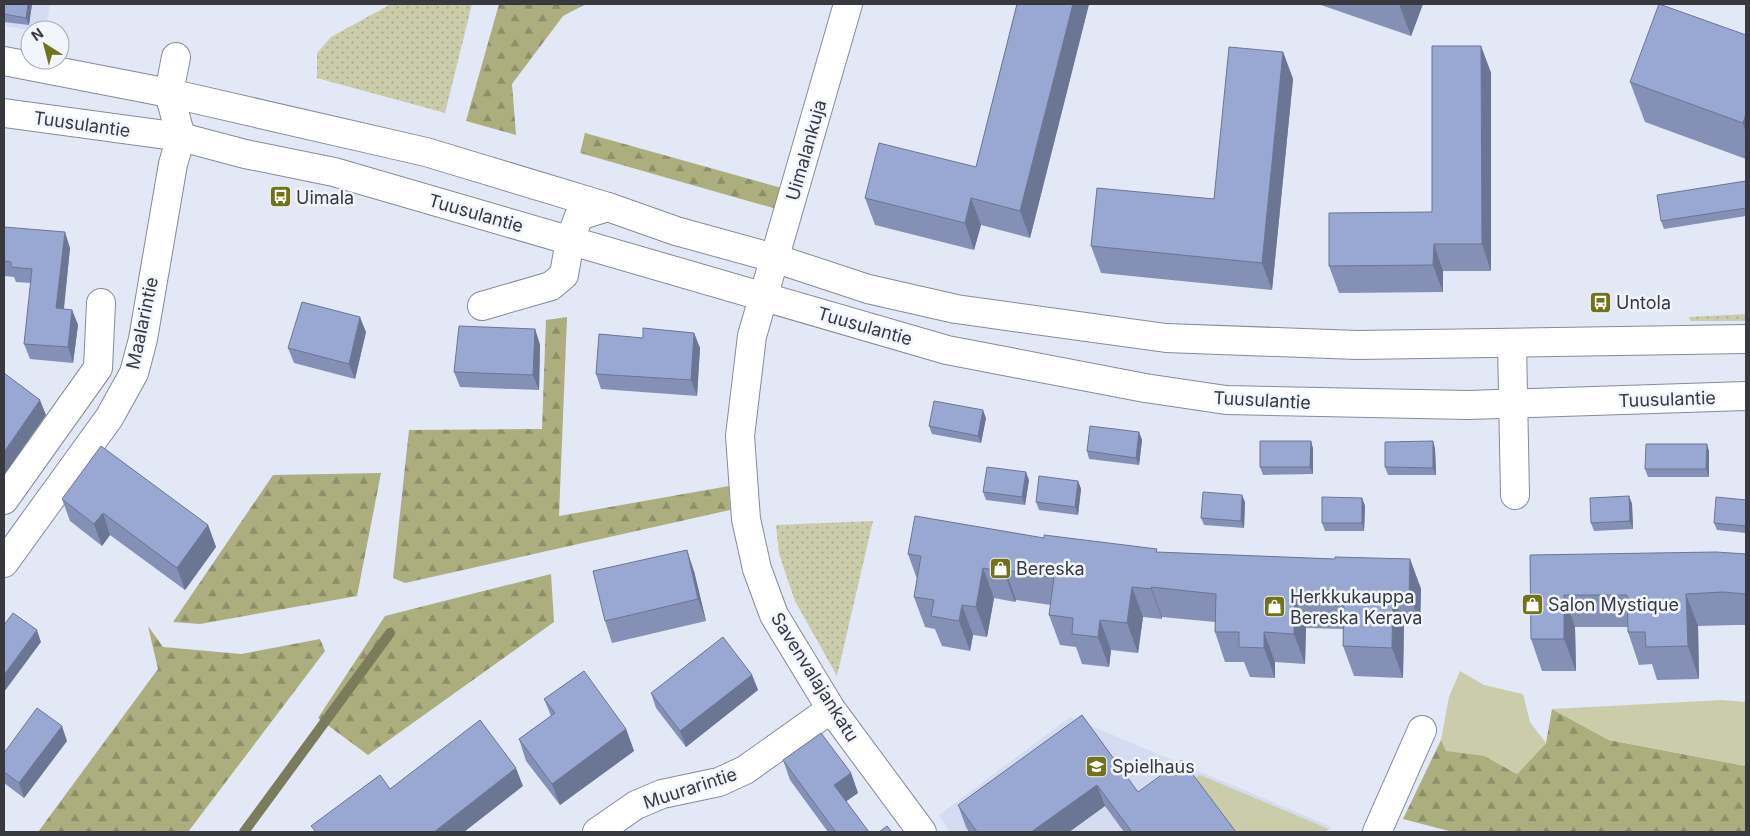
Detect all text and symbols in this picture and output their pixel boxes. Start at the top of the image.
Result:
north arrow [20,20,70,70]
text: N [28,24,46,44]
street label: Uimalankuja [782,97,830,203]
street label: Tuusulantie [32,107,132,141]
bus stop icon: Uimala [268,185,292,209]
place label: Uimala [296,187,354,208]
street label: Tuusulantie [426,189,526,237]
street label: Maalarintie [122,275,162,371]
bus stop icon: Untola [1588,290,1612,314]
place label: Untola [1616,292,1671,313]
street label: Tuusulantie [815,302,915,350]
street label: Tuusulantie [1213,387,1311,413]
street label: Tuusulantie [1618,387,1716,411]
shop icon: Bereska [988,556,1012,580]
place label: Bereska [1016,558,1085,579]
place label: Herkkukauppa Bereska Kerava [1290,586,1422,628]
shop icon: Salon Mystique [1520,592,1544,616]
shop icon: Herkkukauppa Bereska Kerava [1262,594,1286,618]
place label: Salon Mystique [1548,594,1679,615]
street label: Savenvalajankatu [767,609,863,745]
school or university icon: Spielhaus [1084,754,1108,778]
place label: Spielhaus [1112,756,1195,777]
street label: Muurarintie [641,763,739,813]

